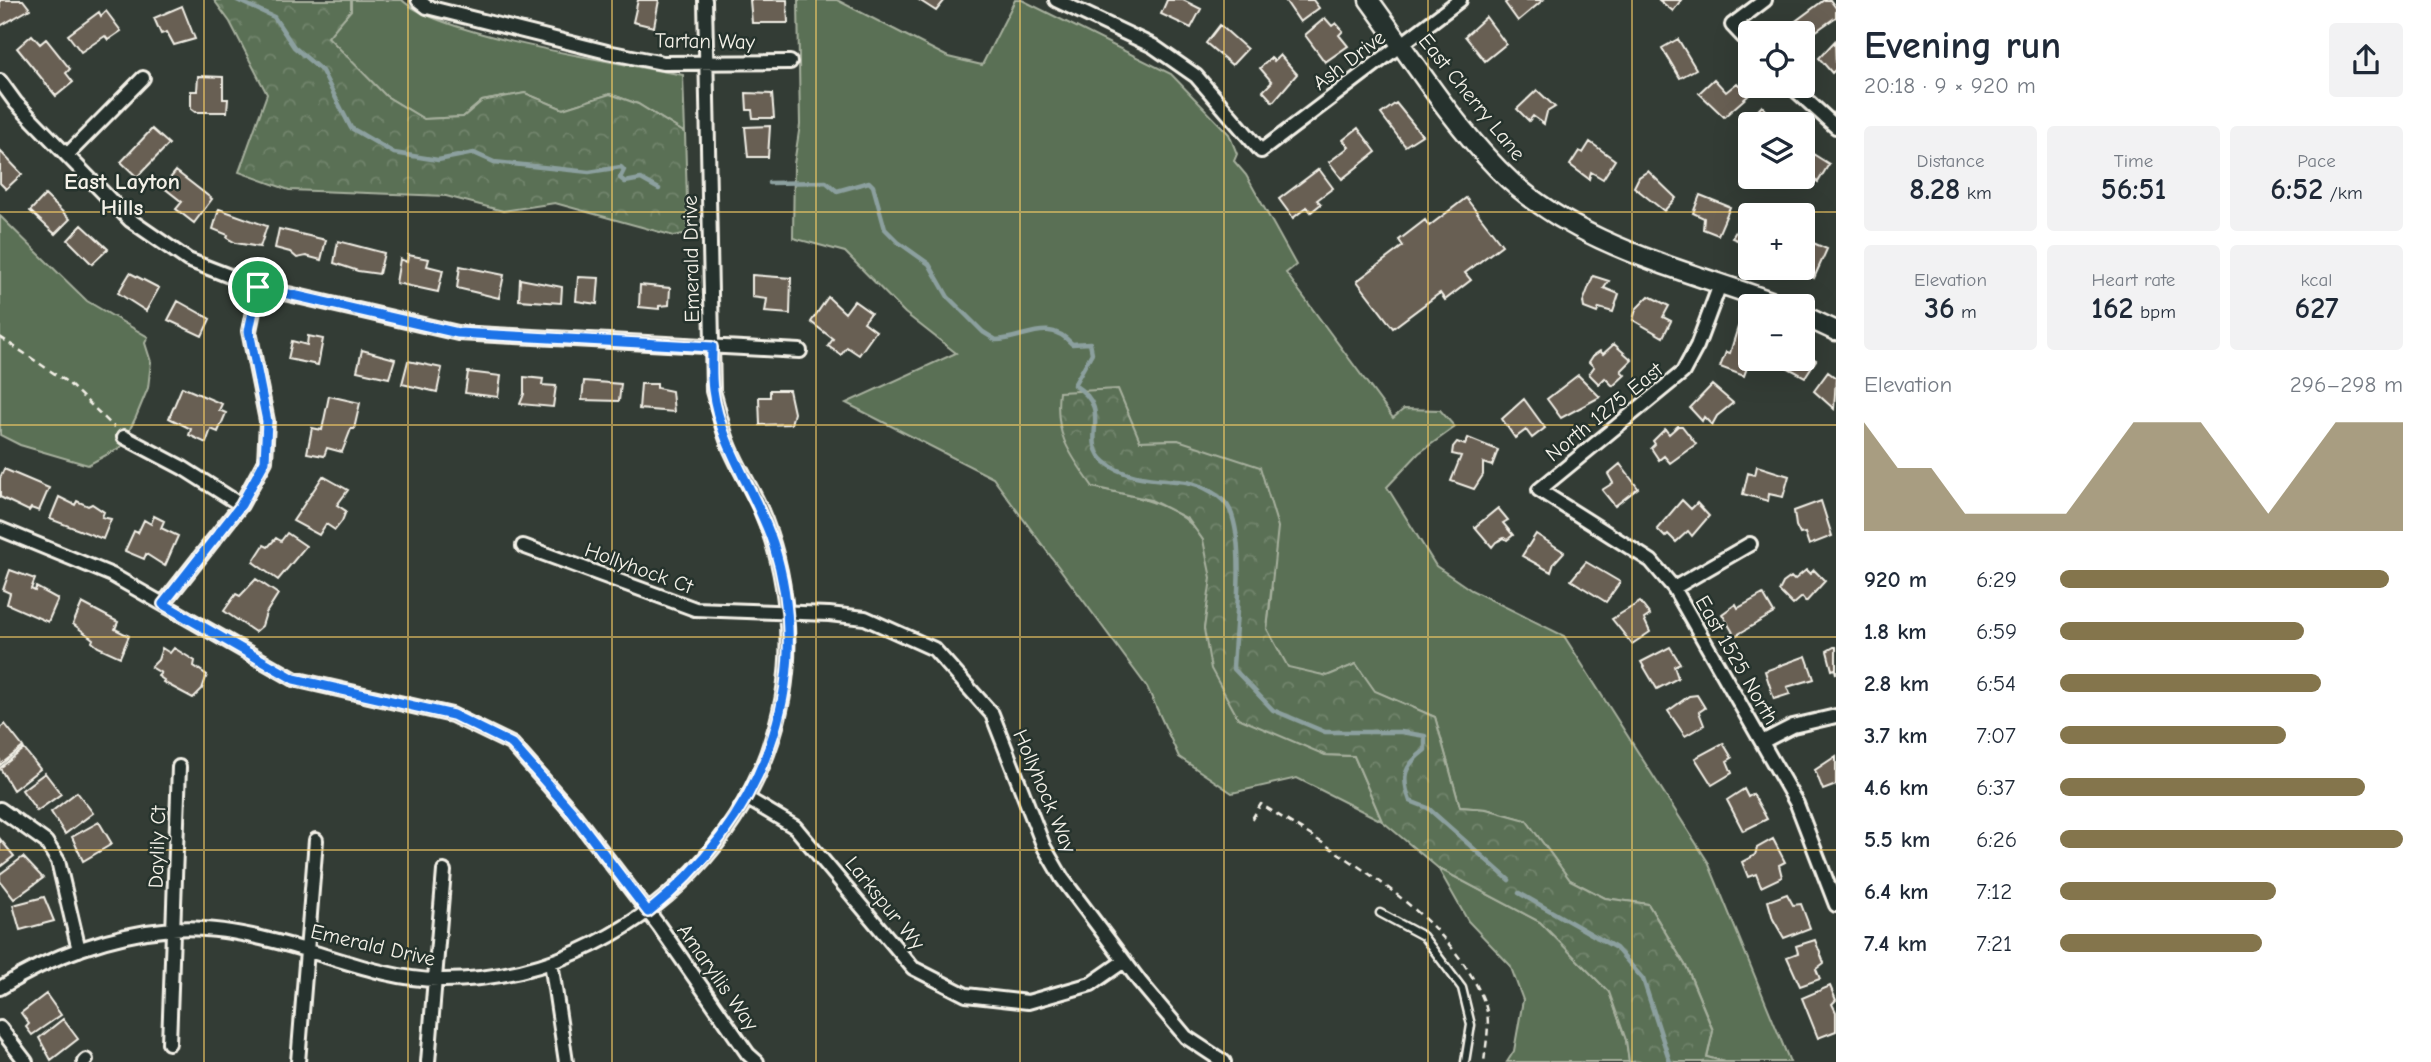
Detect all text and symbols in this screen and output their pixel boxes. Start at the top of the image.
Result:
map controls [1738,21,1815,371]
button: locate [1738,21,1815,98]
button: share [2329,23,2403,97]
text: Evening run [1864,24,2061,68]
street label: Ash Drive [1308,25,1390,95]
street label: Tartan Way [655,28,756,54]
street label: East Cherry Lane [1414,29,1530,165]
text: 20:18 · 9 × 920 m [1864,72,2036,99]
button: layers [1738,112,1815,189]
text: Distance [1916,150,1985,172]
text: Time [2114,150,2153,172]
text: Pace [2297,150,2336,172]
district label: East Layton Hills [64,168,180,221]
text: 8.28 [1909,172,1960,207]
text: 56:51 [2101,172,2166,207]
text: 6:52 [2270,172,2323,207]
text: km [1960,182,1992,204]
text: /km [2323,182,2363,204]
street label: Emerald Drive [678,195,704,323]
button: + [1738,203,1815,280]
pin [228,257,288,317]
icon: arrive [239,268,277,306]
text: Elevation [1914,269,1987,291]
text: Heart rate [2092,269,2175,291]
text: kcal [2301,269,2332,291]
text: 36 [1924,291,1955,326]
text: 162 [2091,291,2134,326]
text: 627 [2295,291,2338,326]
button: − [1738,294,1815,371]
text: m [1955,301,1977,323]
text: bpm [2134,301,2176,323]
street label: North 1275 East [1541,357,1668,466]
text: Elevation [1864,371,1952,398]
text: 296–298 m [2290,371,2403,398]
street label: Hollyhock Ct [582,537,697,599]
text: 920 m [1864,566,1927,593]
text: 6:29 [1976,566,2017,593]
street label: East 1525 North [1690,591,1784,729]
text: 1.8 km [1864,618,1927,645]
text: 6:59 [1976,618,2017,645]
text: 2.8 km [1864,670,1929,697]
text: 6:54 [1976,670,2016,697]
text: 3.7 km [1864,722,1928,749]
text: 7:07 [1976,722,2016,749]
street label: Hollyhock Way [1008,726,1082,857]
text: 4.6 km [1864,774,1929,801]
text: 6:37 [1976,774,2015,801]
street label: Daylily Ct [144,804,170,889]
text: 5.5 km [1864,826,1930,853]
text: 6:26 [1976,826,2017,853]
street label: Larkspur Wy [840,852,930,955]
text: 6.4 km [1864,878,1929,905]
text: 7:12 [1976,878,2012,905]
street label: Emerald Drive [308,919,438,971]
street label: Amaryllis Way [672,919,764,1036]
text: 7.4 km [1864,930,1927,957]
text: 7:21 [1976,930,2012,957]

